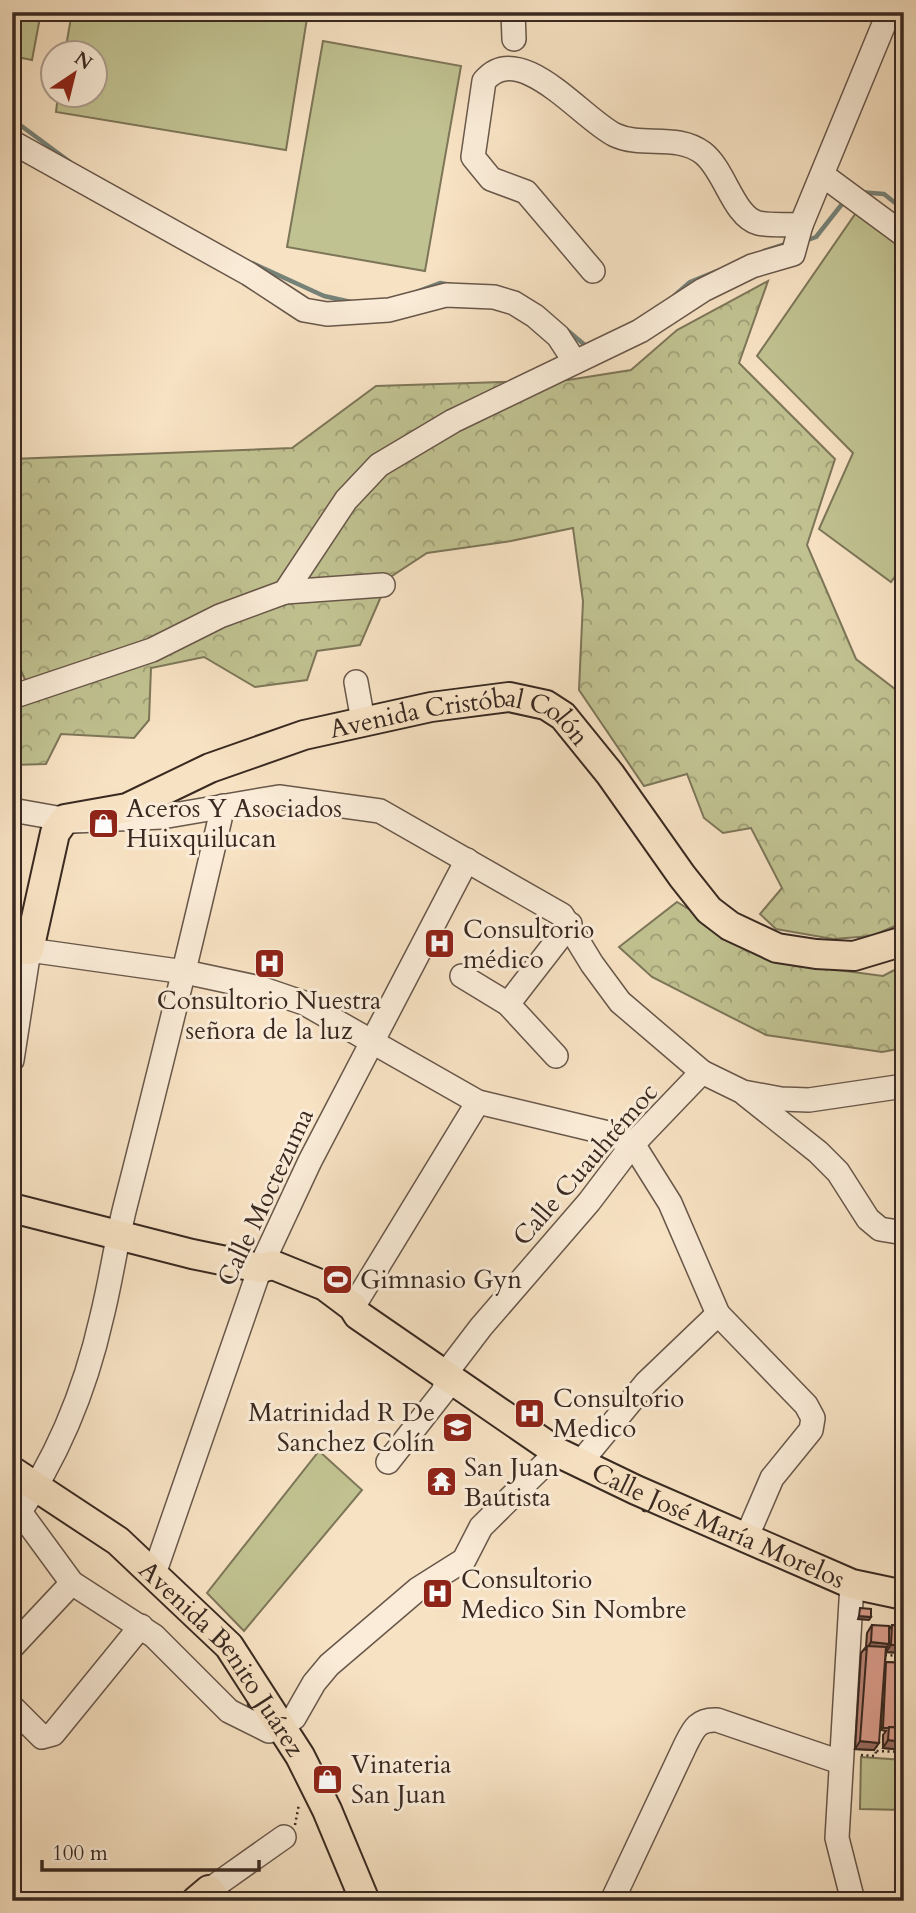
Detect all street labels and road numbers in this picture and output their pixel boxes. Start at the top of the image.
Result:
street label: Avenida Cristóbal Colón [326,680,597,753]
street label: Calle Cuauhtémoc [505,1075,666,1253]
street label: Calle Moctezuma [209,1103,322,1292]
street label: Calle José María Morelos [586,1454,850,1597]
street label: Avenida Benito Juárez [131,1553,313,1764]

